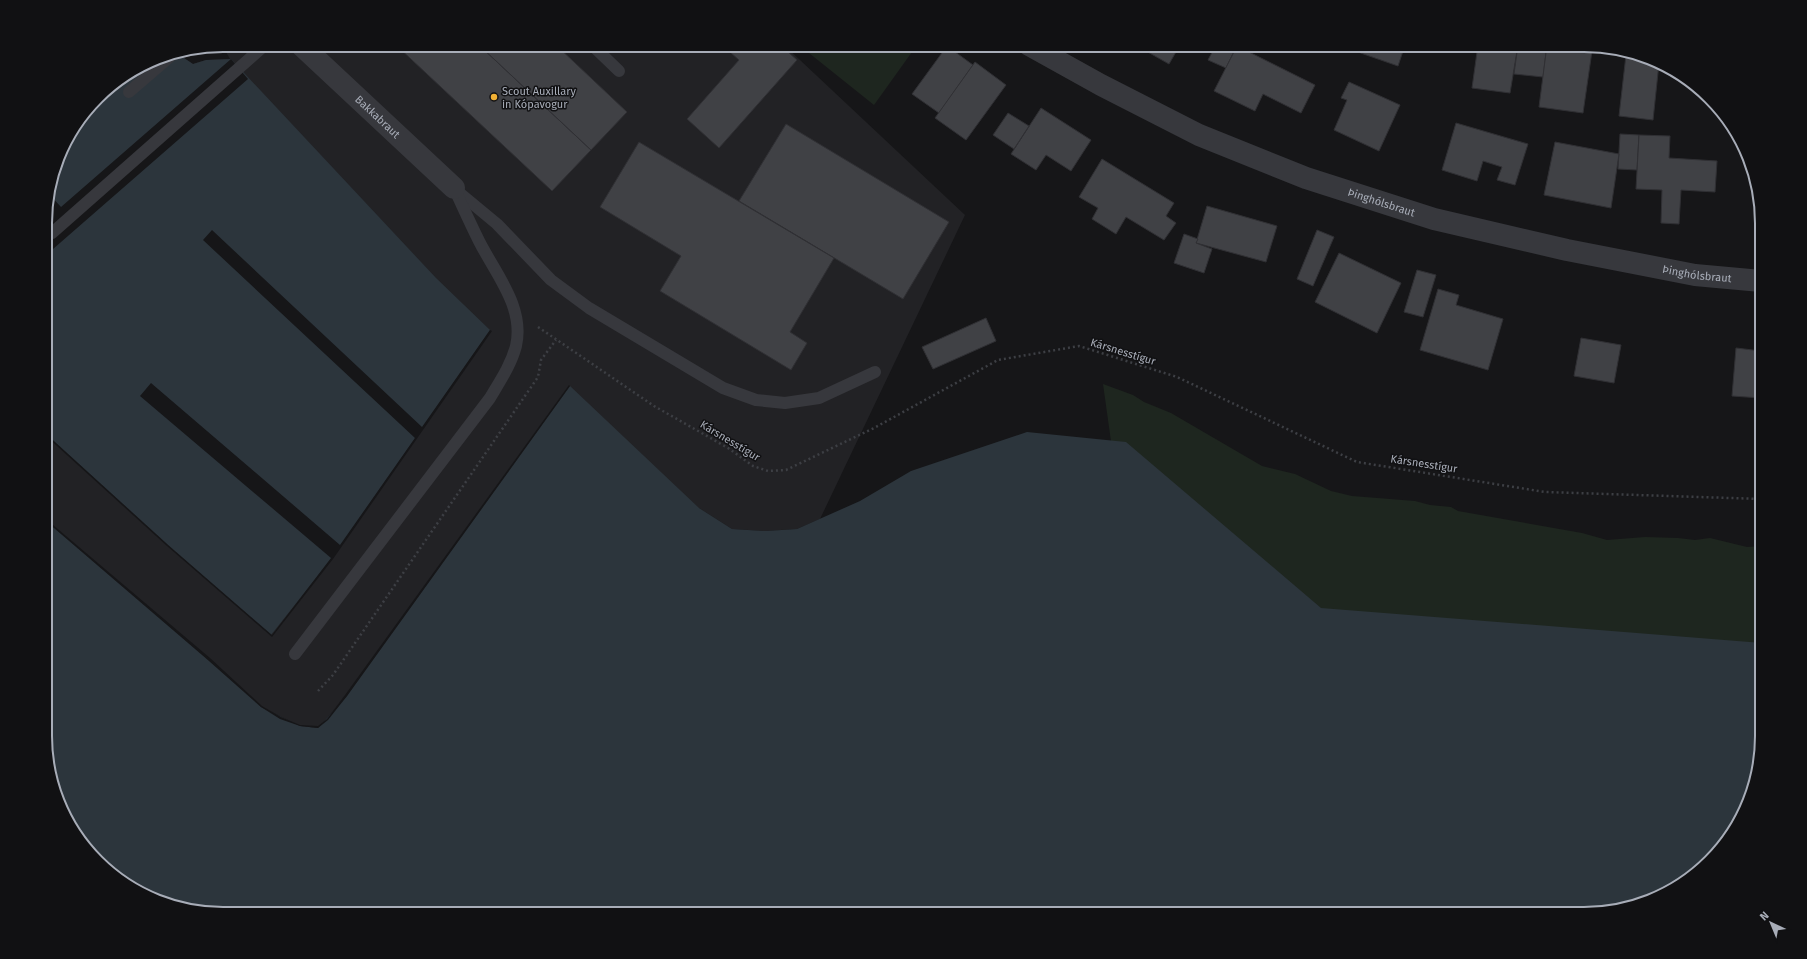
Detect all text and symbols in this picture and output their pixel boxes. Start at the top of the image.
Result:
place label: Scout Auxillary in Kópavogur [502,85,577,111]
marker: Scout Auxillary in Kópavogur [489,92,499,102]
street label: Bakkabraut [353,93,403,141]
street label: Þinghólsbraut [1346,185,1417,219]
street label: Þinghólsbraut [1661,262,1732,285]
street label: Kársnesstígur [1089,336,1158,368]
street label: Kársnesstígur [698,418,763,464]
street label: Kársnesstígur [1390,452,1459,476]
north arrow [1751,903,1791,943]
text: N [1757,909,1772,923]

